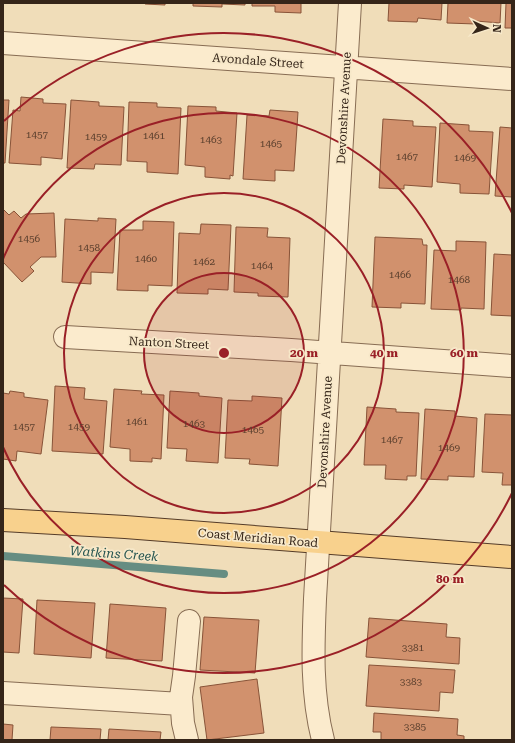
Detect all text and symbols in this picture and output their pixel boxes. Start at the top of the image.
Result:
north arrow [467,8,507,48]
text: N [490,24,503,34]
street label: Avondale Street [212,51,305,71]
street label: Devonshire Avenue [334,51,354,164]
house number: 1457 [26,129,49,140]
house number: 1461 [143,130,166,141]
house number: 1459 [85,131,108,142]
house number: 1463 [200,134,223,145]
house number: 1465 [260,138,283,149]
house number: 1467 [396,151,419,162]
house number: 1469 [454,152,477,163]
house number: 1456 [18,233,41,244]
house number: 1458 [78,242,101,253]
house number: 1460 [135,253,158,264]
house number: 1462 [193,256,216,267]
house number: 1464 [251,260,274,271]
house number: 1466 [389,269,412,280]
house number: 1468 [448,274,471,285]
street label: Nanton Street [128,334,210,352]
centre of rings [217,346,231,360]
text: 20 m [290,346,318,360]
text: 40 m [370,346,398,360]
text: 60 m [450,346,478,360]
street label: Devonshire Avenue [315,375,335,488]
house number: 1461 [126,416,149,427]
house number: 1463 [183,418,206,429]
house number: 1457 [13,421,36,432]
house number: 1459 [68,421,91,432]
house number: 1465 [242,424,265,435]
house number: 1467 [381,434,404,445]
house number: 1469 [438,442,461,453]
street label: Coast Meridian Road [197,526,319,550]
water label: Watkins Creek [69,543,160,564]
text: 80 m [436,572,464,586]
house number: 3381 [402,642,425,653]
house number: 3383 [400,676,423,687]
house number: 3385 [404,721,427,732]

